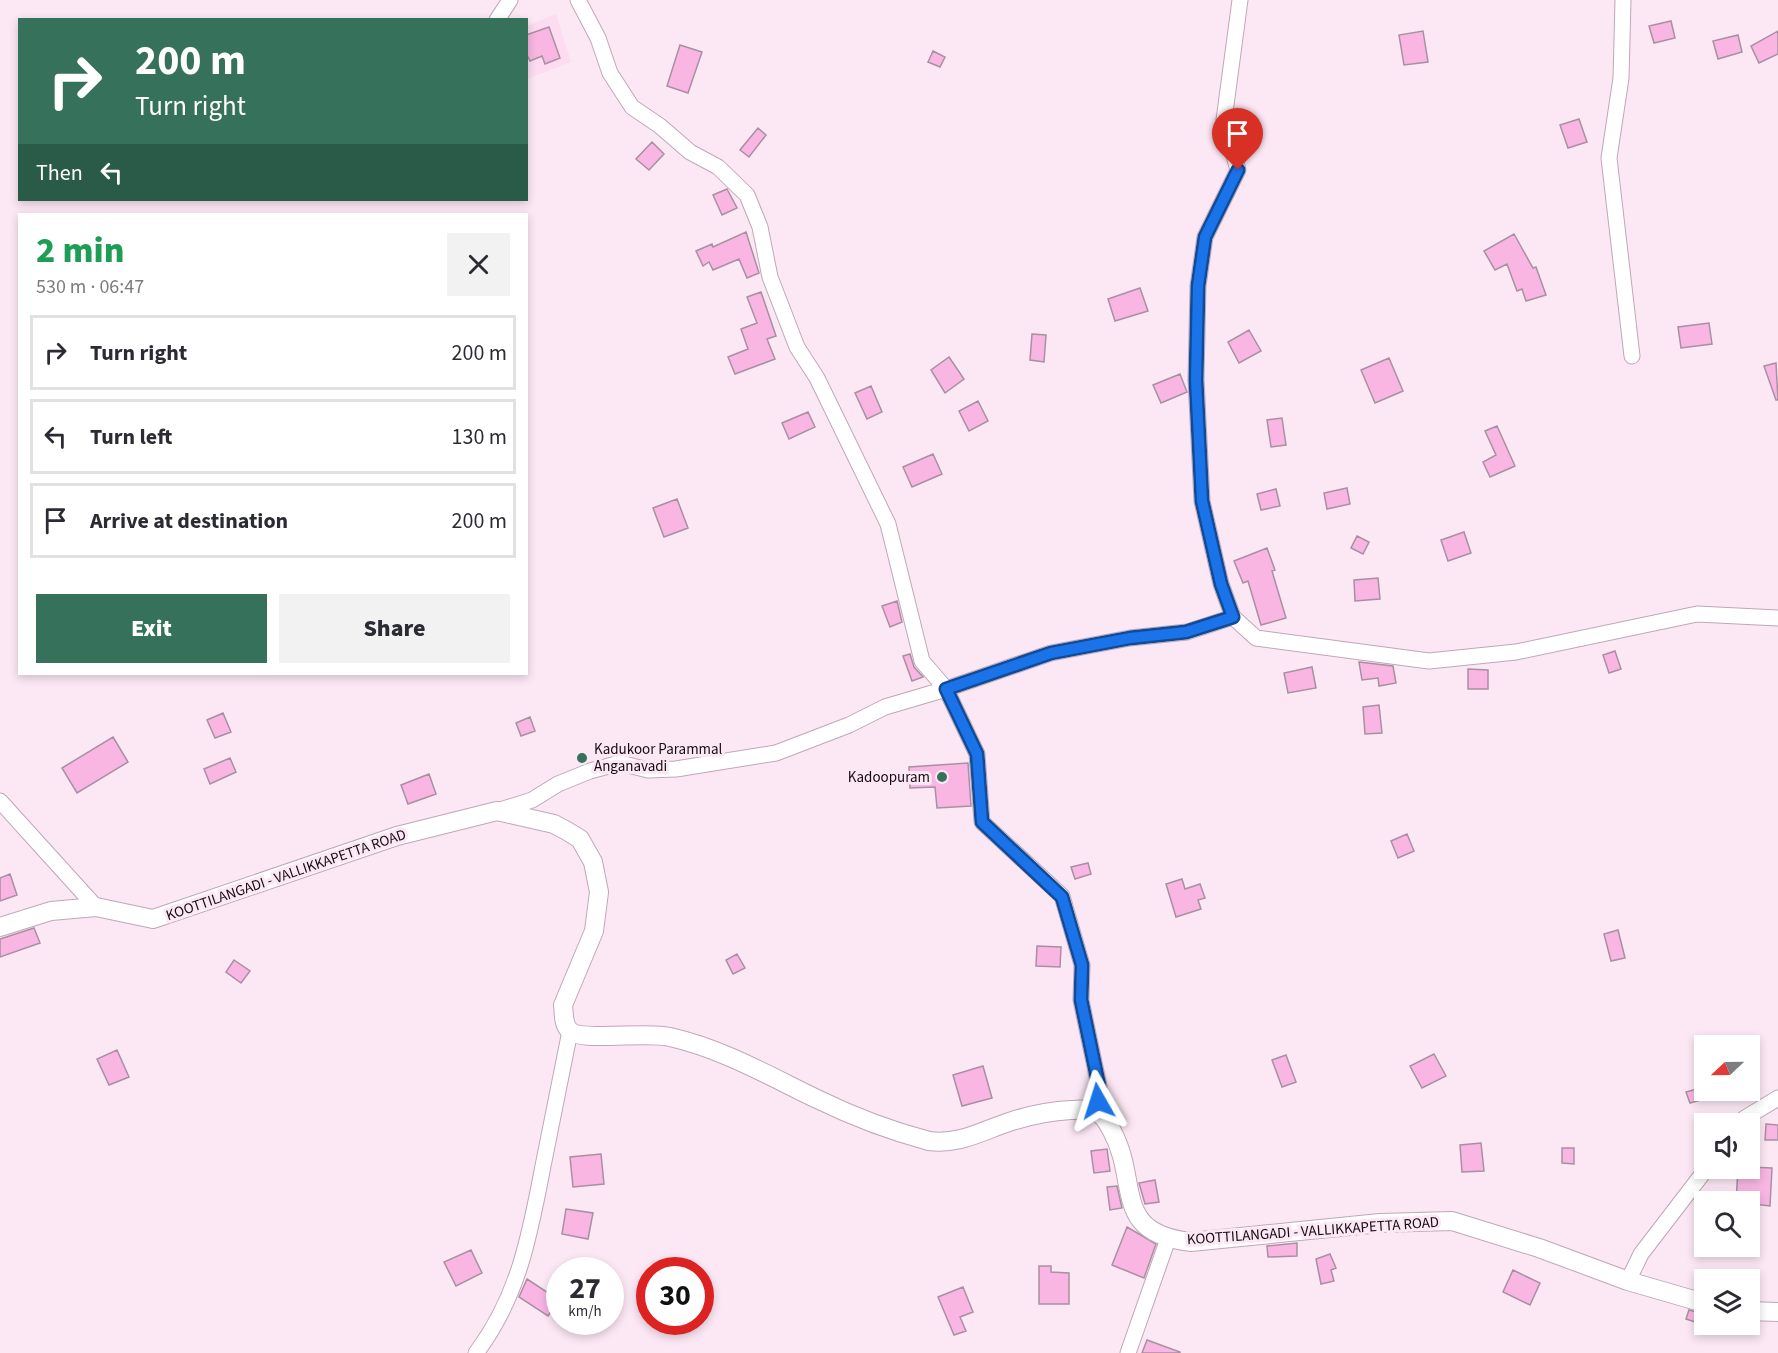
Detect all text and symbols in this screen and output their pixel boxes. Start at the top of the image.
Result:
text: 200 m [135,31,246,91]
icon: right [36,42,114,120]
text: Turn right [135,87,246,126]
pin [1212,108,1263,170]
icon: arrive [1221,117,1254,150]
icon: left [95,156,128,189]
text: Then [36,157,83,189]
text: 2 min [36,225,124,276]
button: close [447,233,510,296]
text: 530 m · 06:47 [36,273,144,301]
icon: right [39,336,72,369]
text: Turn right [90,337,187,369]
text: 200 m [452,337,507,369]
icon: left [39,420,72,453]
text: Turn left [90,421,172,453]
text: 130 m [452,421,507,453]
icon: arrive [39,504,72,537]
text: Arrive at destination [90,505,288,537]
text: 200 m [452,505,507,537]
button: Exit [36,594,267,663]
button: Share [279,594,510,663]
place label: Kadukoor Parammal Anganavadi [594,739,723,777]
marker: Kadukoor Parammal Anganavadi [575,751,589,765]
place label: Kadoopuram [848,767,930,788]
marker: Kadoopuram [935,770,949,784]
street label: KOOTTILANGADI - VALLIKKAPETTA ROAD [163,824,409,926]
north arrow [1694,1035,1760,1101]
map controls [1694,1035,1760,1335]
position arrow [1066,1069,1130,1133]
button: sound [1694,1113,1760,1179]
button: search [1694,1191,1760,1257]
street label: KOOTTILANGADI - VALLIKKAPETTA ROAD [1186,1212,1440,1250]
speed limit sign: 30 [636,1257,714,1335]
text: 27 [569,1267,601,1310]
button: layers [1694,1269,1760,1335]
text: km/h [568,1301,602,1322]

